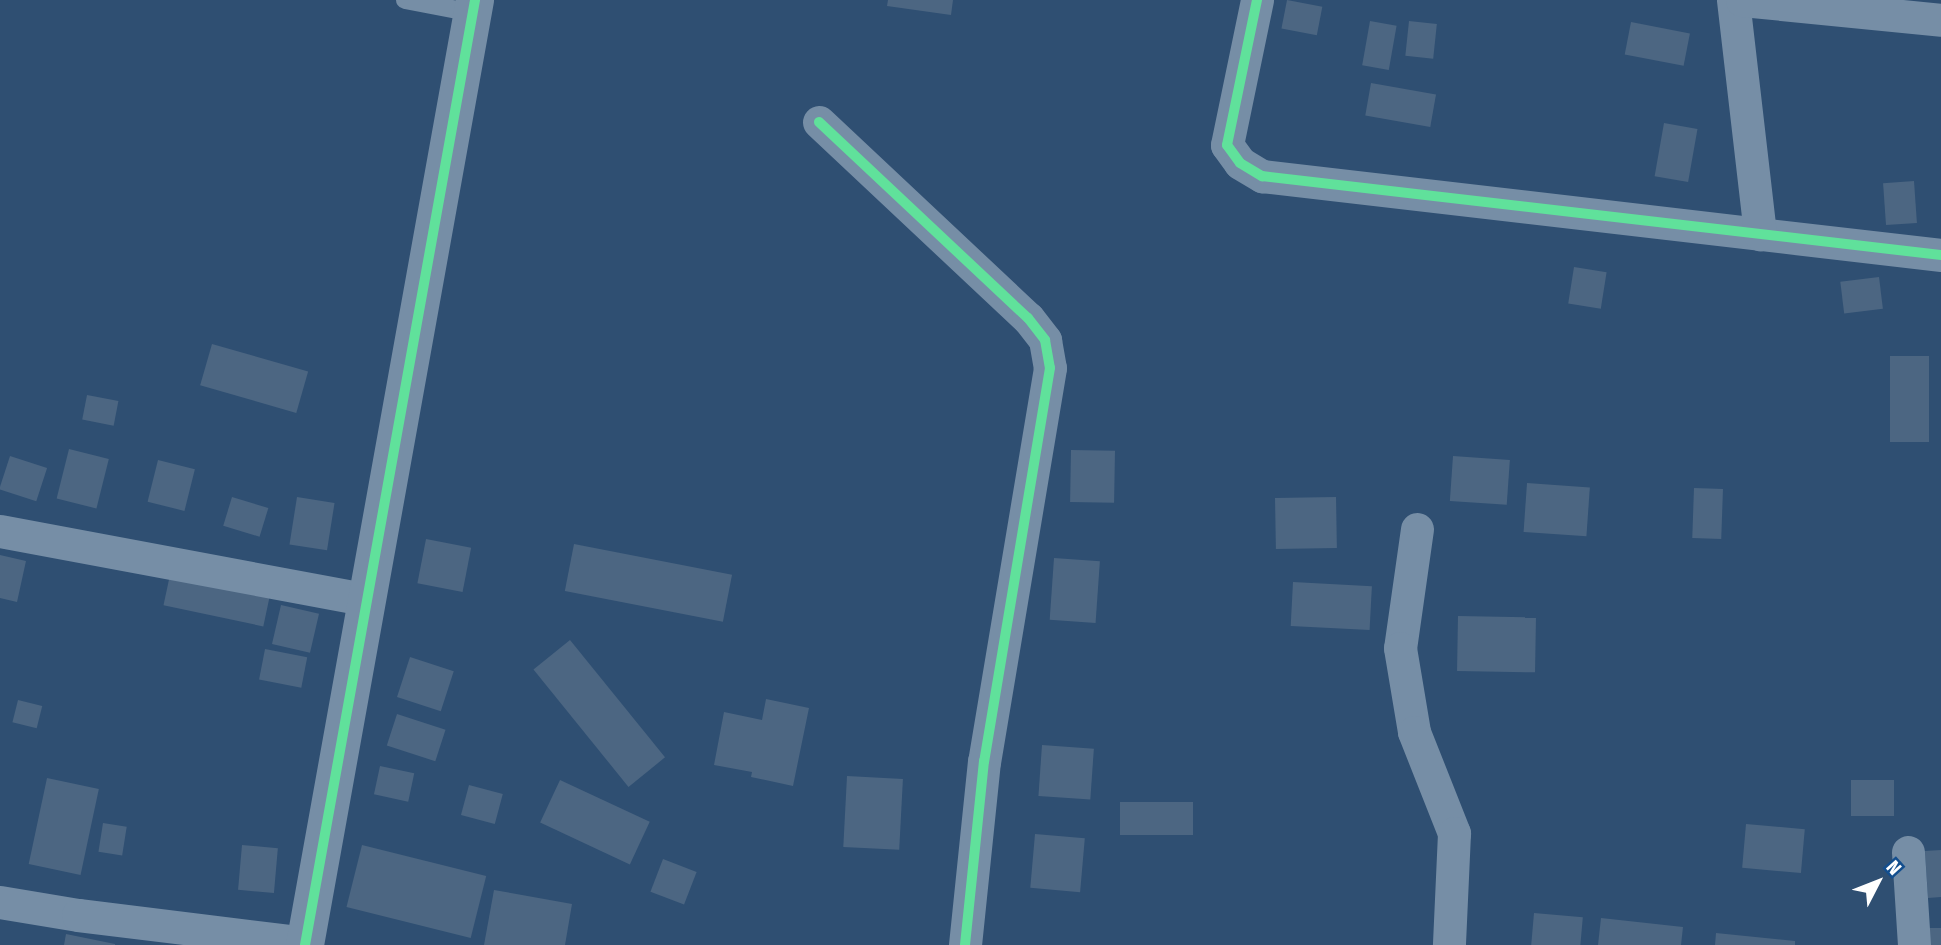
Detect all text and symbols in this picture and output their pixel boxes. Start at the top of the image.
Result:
north arrow [1843,847,1913,917]
text: N [1882,856,1906,880]

